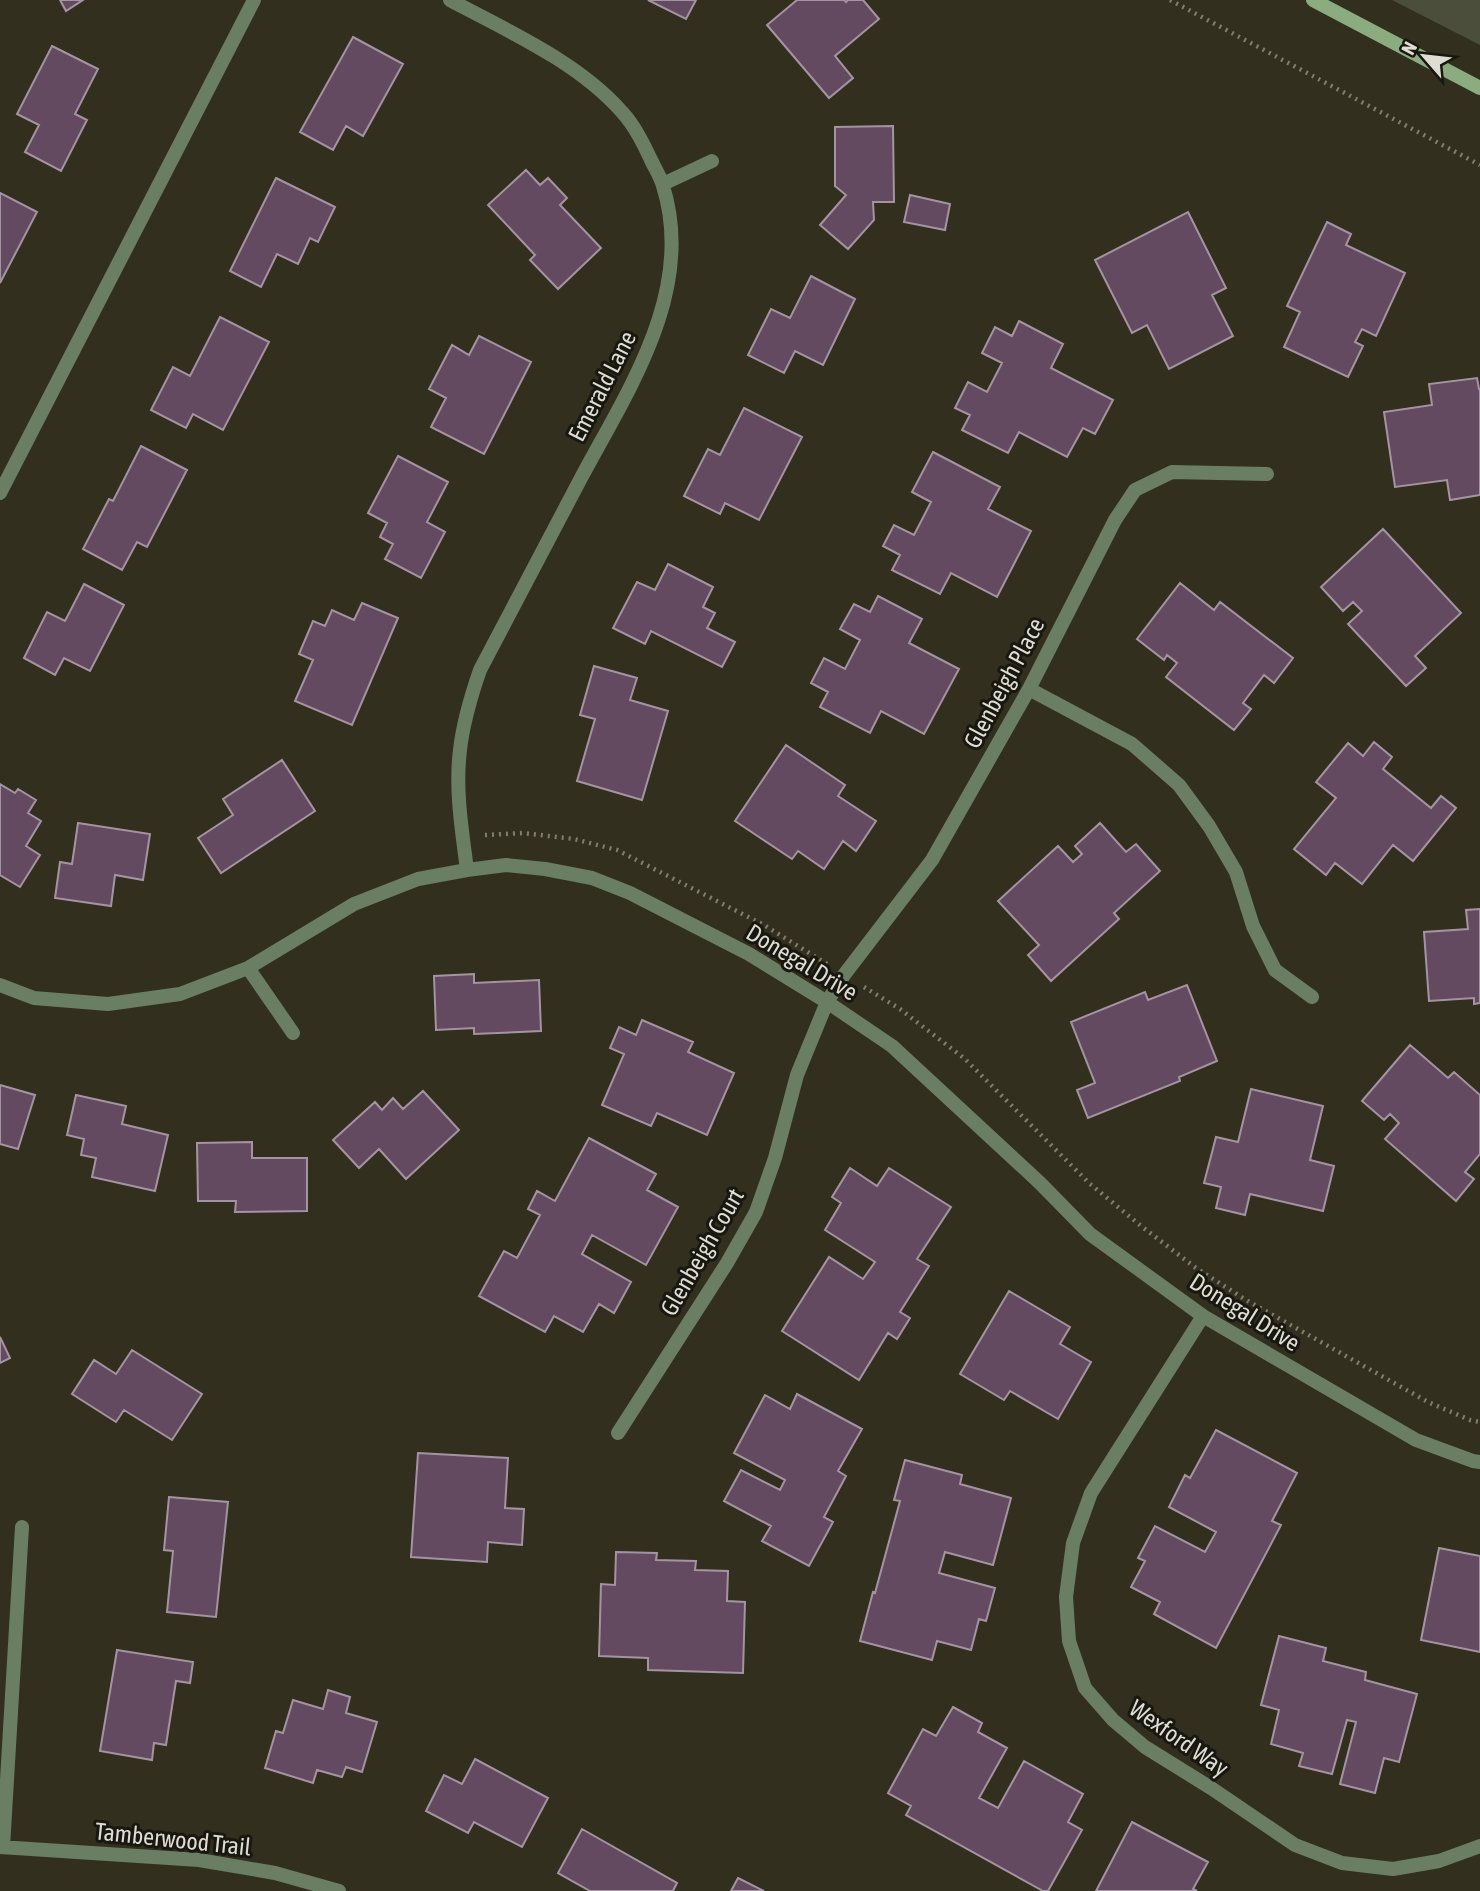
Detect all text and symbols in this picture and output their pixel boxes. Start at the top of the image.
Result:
north arrow [1389,21,1459,91]
text: N [1397,38,1421,58]
street label: Emerald Lane [563,326,641,446]
street label: Glenbeigh Place [958,613,1050,753]
street label: Donegal Drive [742,918,862,1006]
street label: Glenbeigh Court [655,1184,749,1320]
street label: Donegal Drive [1185,1268,1305,1356]
street label: Wexford Way [1124,1694,1234,1782]
street label: Tamberwood Trail [94,1817,253,1861]

